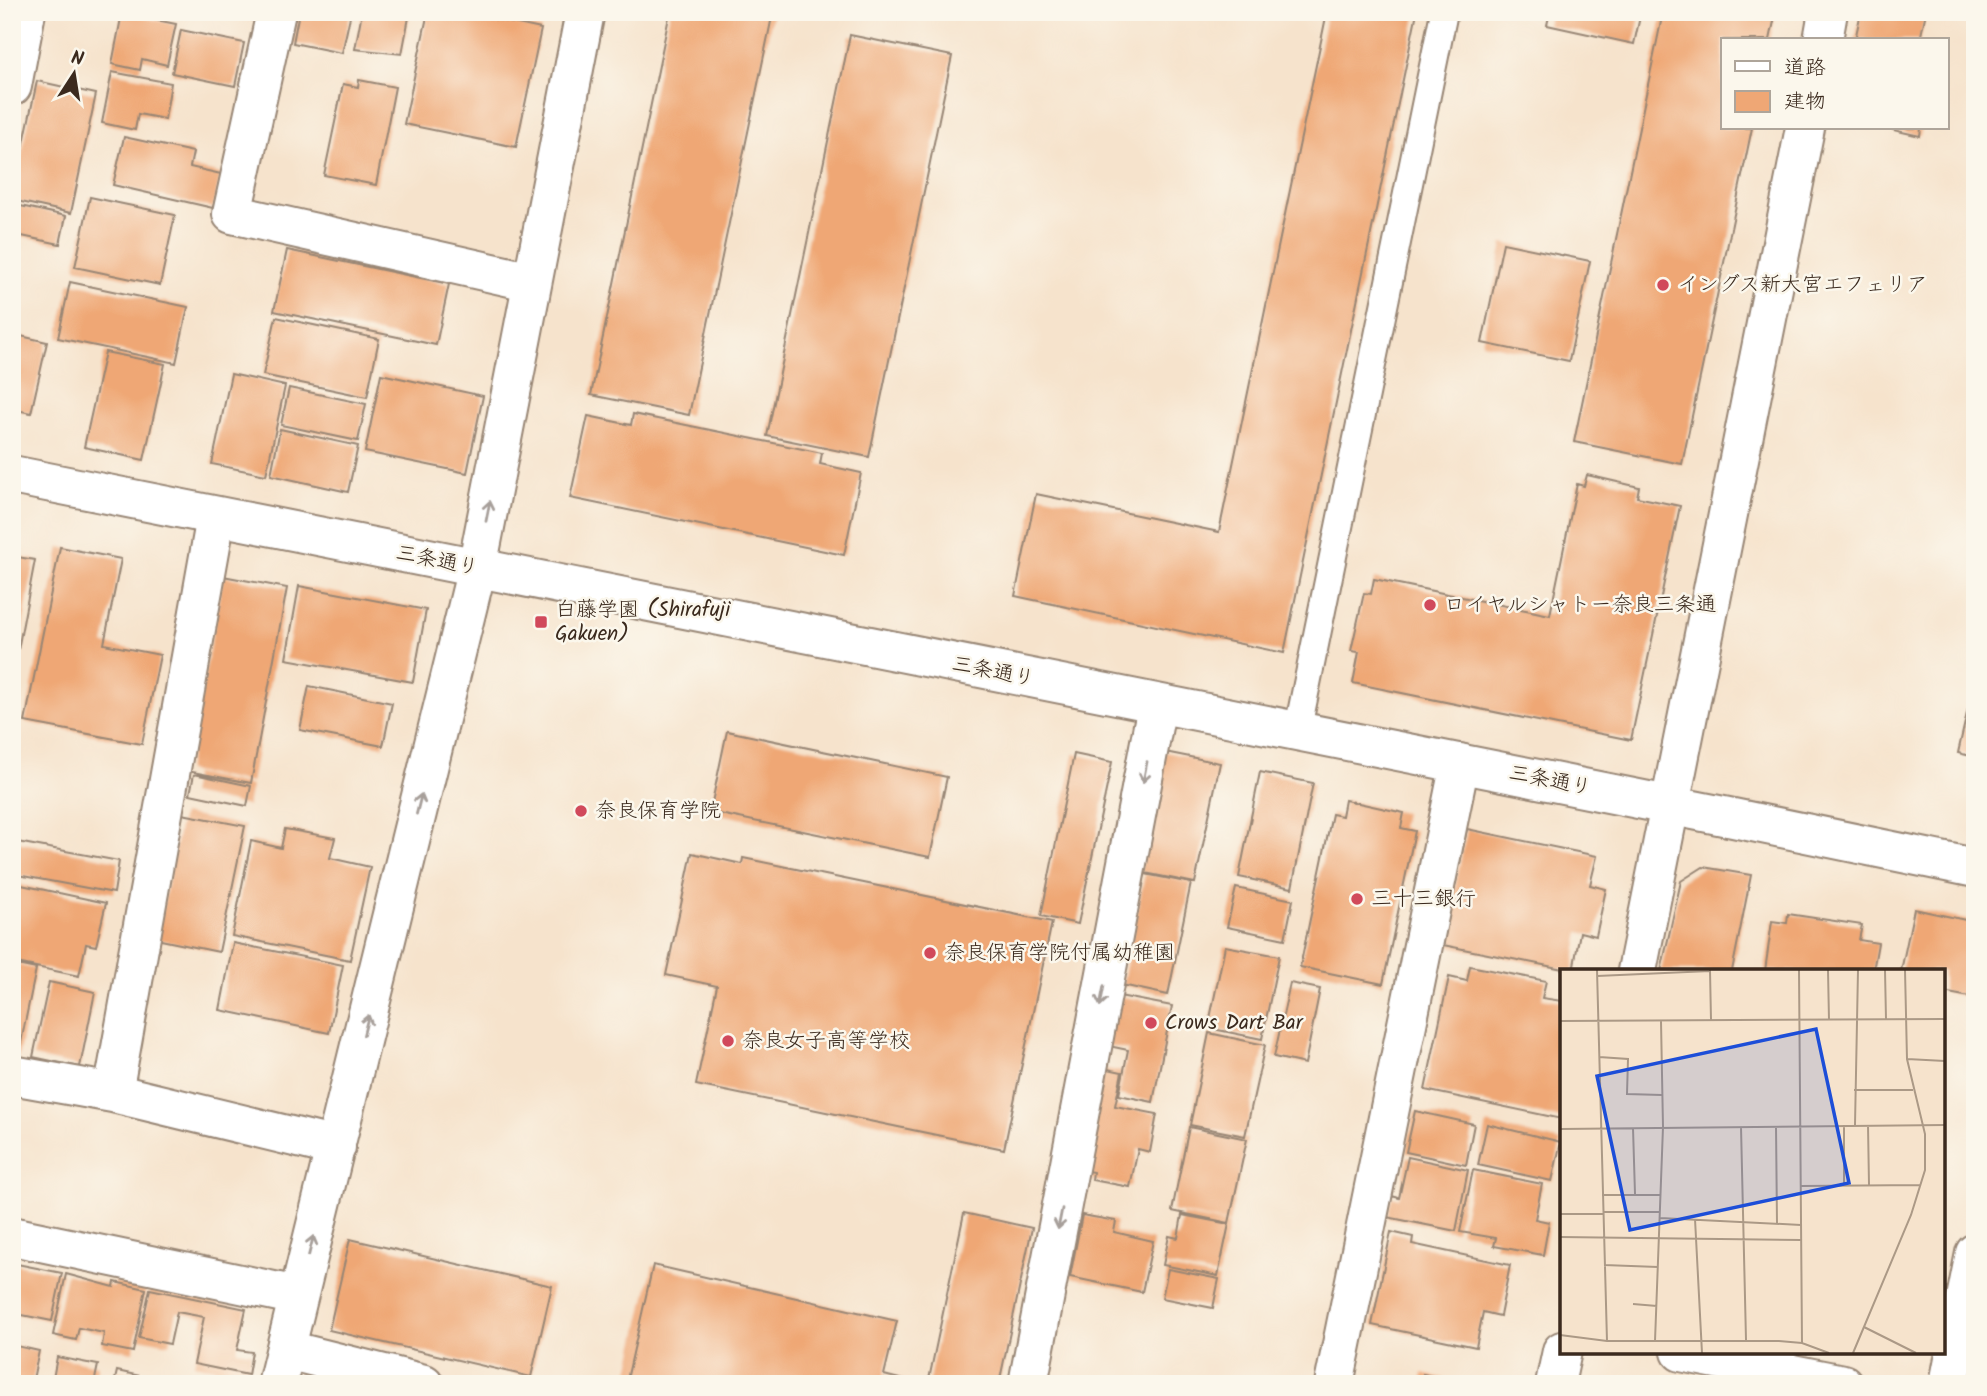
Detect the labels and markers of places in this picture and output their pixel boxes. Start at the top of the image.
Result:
place label: イングス新大宮エフェリア [1677,269,1928,302]
marker: イングス新大宮エフェリア [1655,277,1671,293]
place label: ロイヤルシャトー奈良三条通 [1444,589,1717,622]
place label: 白藤学園 (Shirafuji Gakuen) [555,594,731,651]
marker: ロイヤルシャトー奈良三条通 [1422,597,1438,613]
marker: 白藤学園 (Shirafuji Gakuen) [533,614,549,630]
place label: 奈良保育学院 [595,795,721,828]
marker: 奈良保育学院 [573,803,589,819]
place label: 三十三銀行 [1371,883,1476,916]
marker: 三十三銀行 [1349,891,1365,907]
place label: 奈良保育学院付属幼稚園 [944,937,1175,970]
marker: 奈良保育学院付属幼稚園 [922,945,938,961]
place label: Crows Dart Bar [1165,1007,1304,1040]
marker: Crows Dart Bar [1143,1015,1159,1031]
place label: 奈良女子高等学校 [742,1025,910,1058]
marker: 奈良女子高等学校 [720,1033,736,1049]

